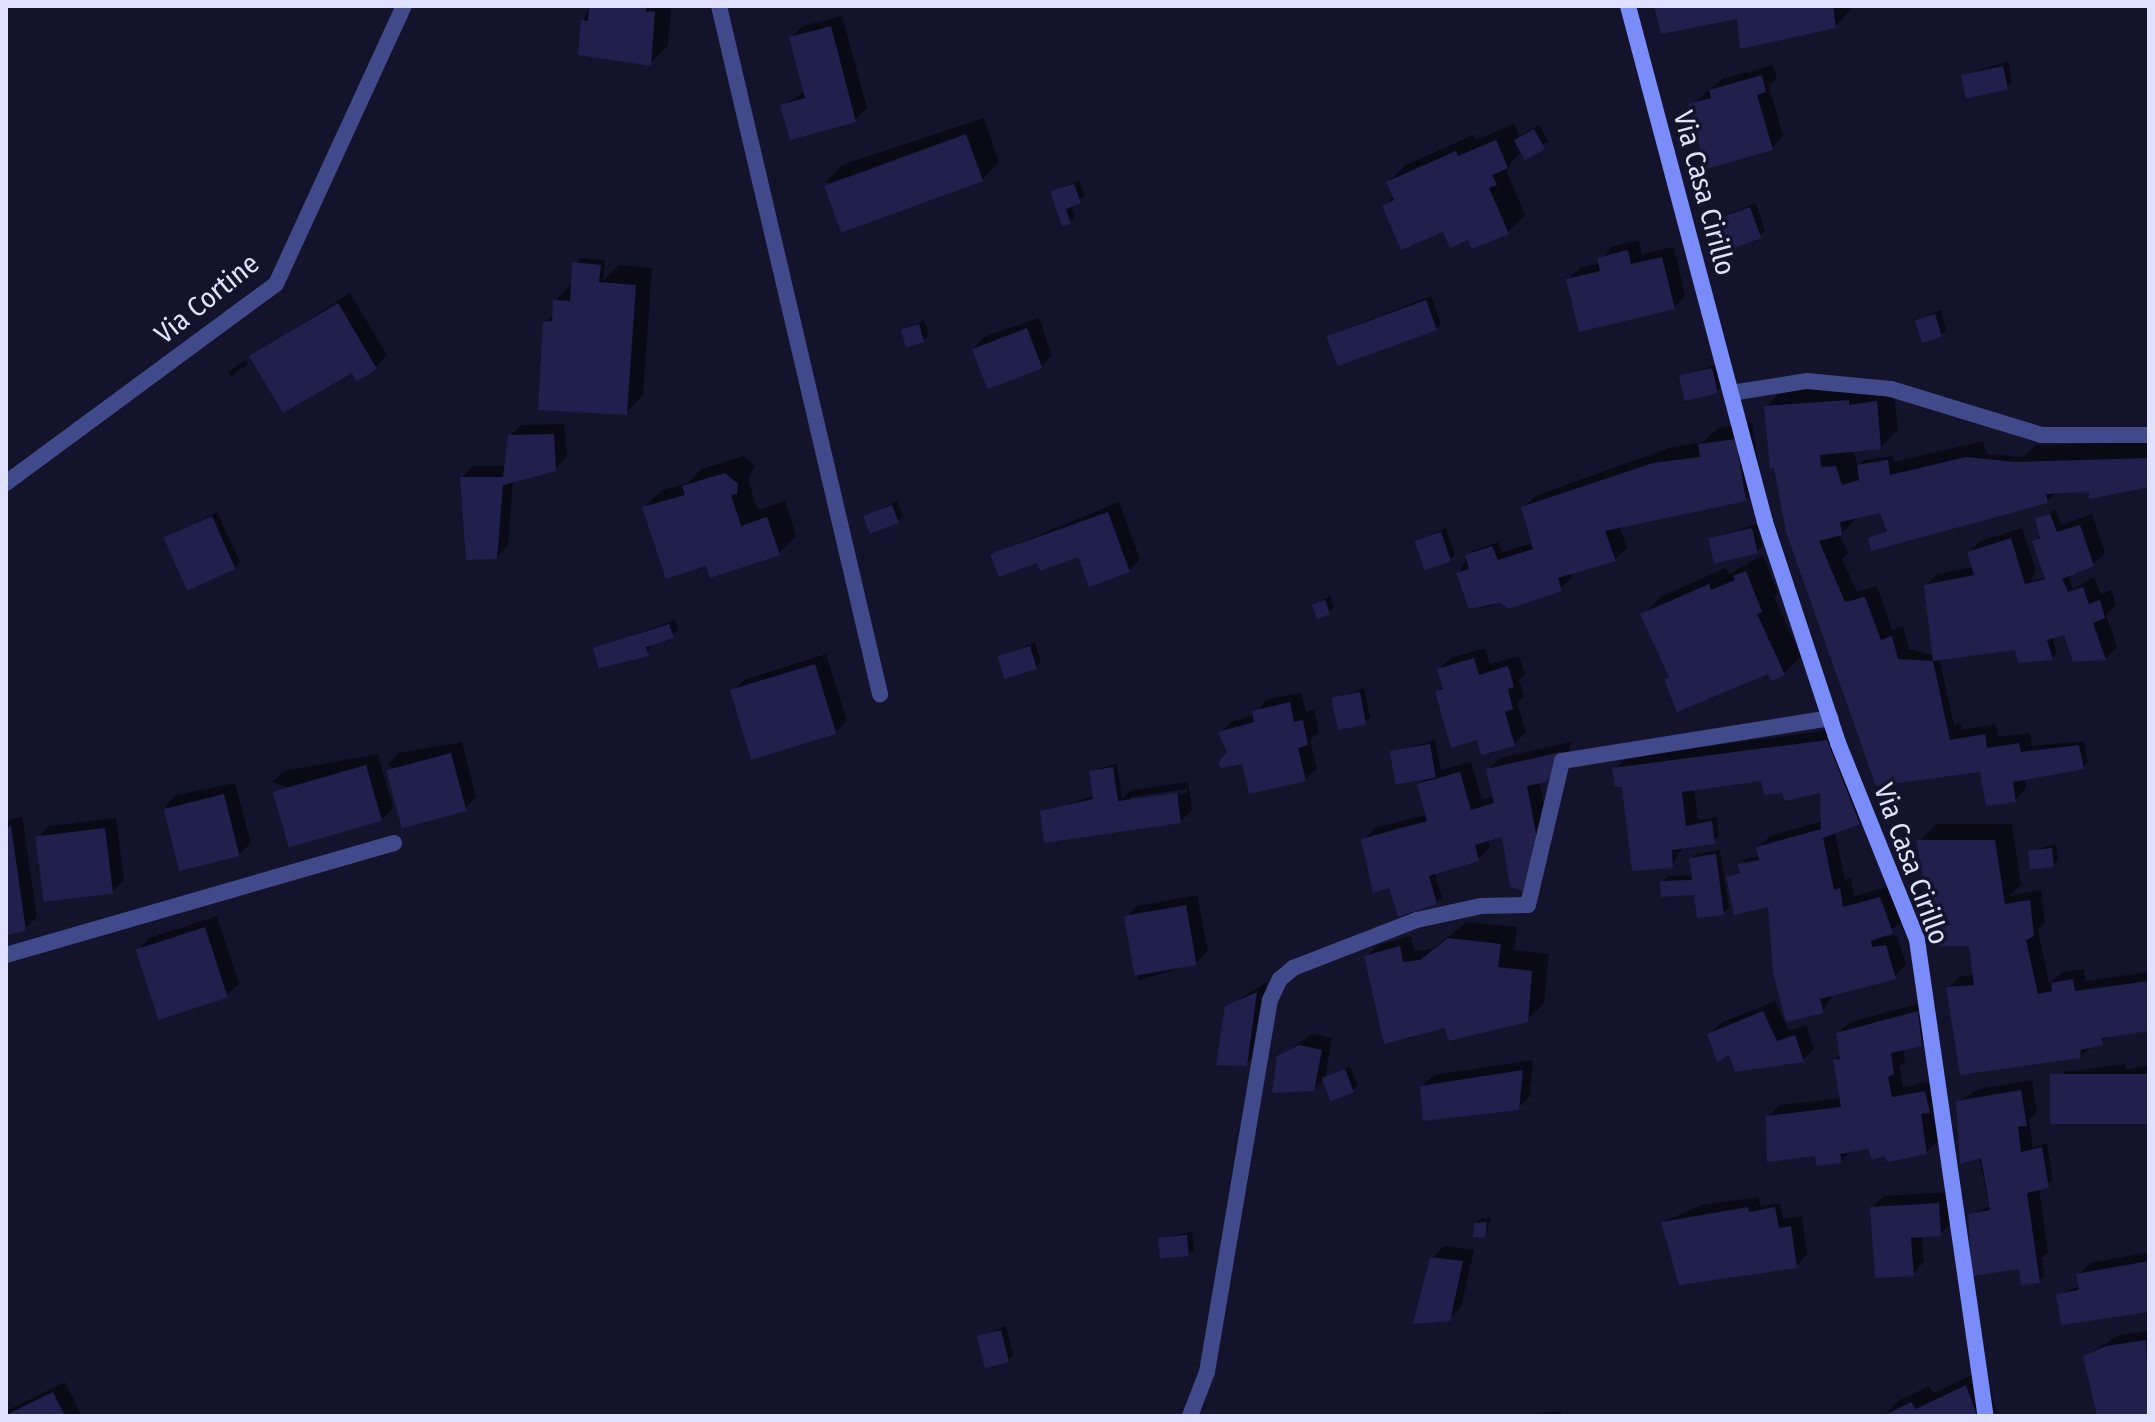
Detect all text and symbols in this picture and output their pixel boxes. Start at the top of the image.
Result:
street label: Via Casa Cirillo [1666,107,1742,279]
street label: Via Cortine [148,247,266,351]
street label: Via Casa Cirillo [1866,779,1956,949]

